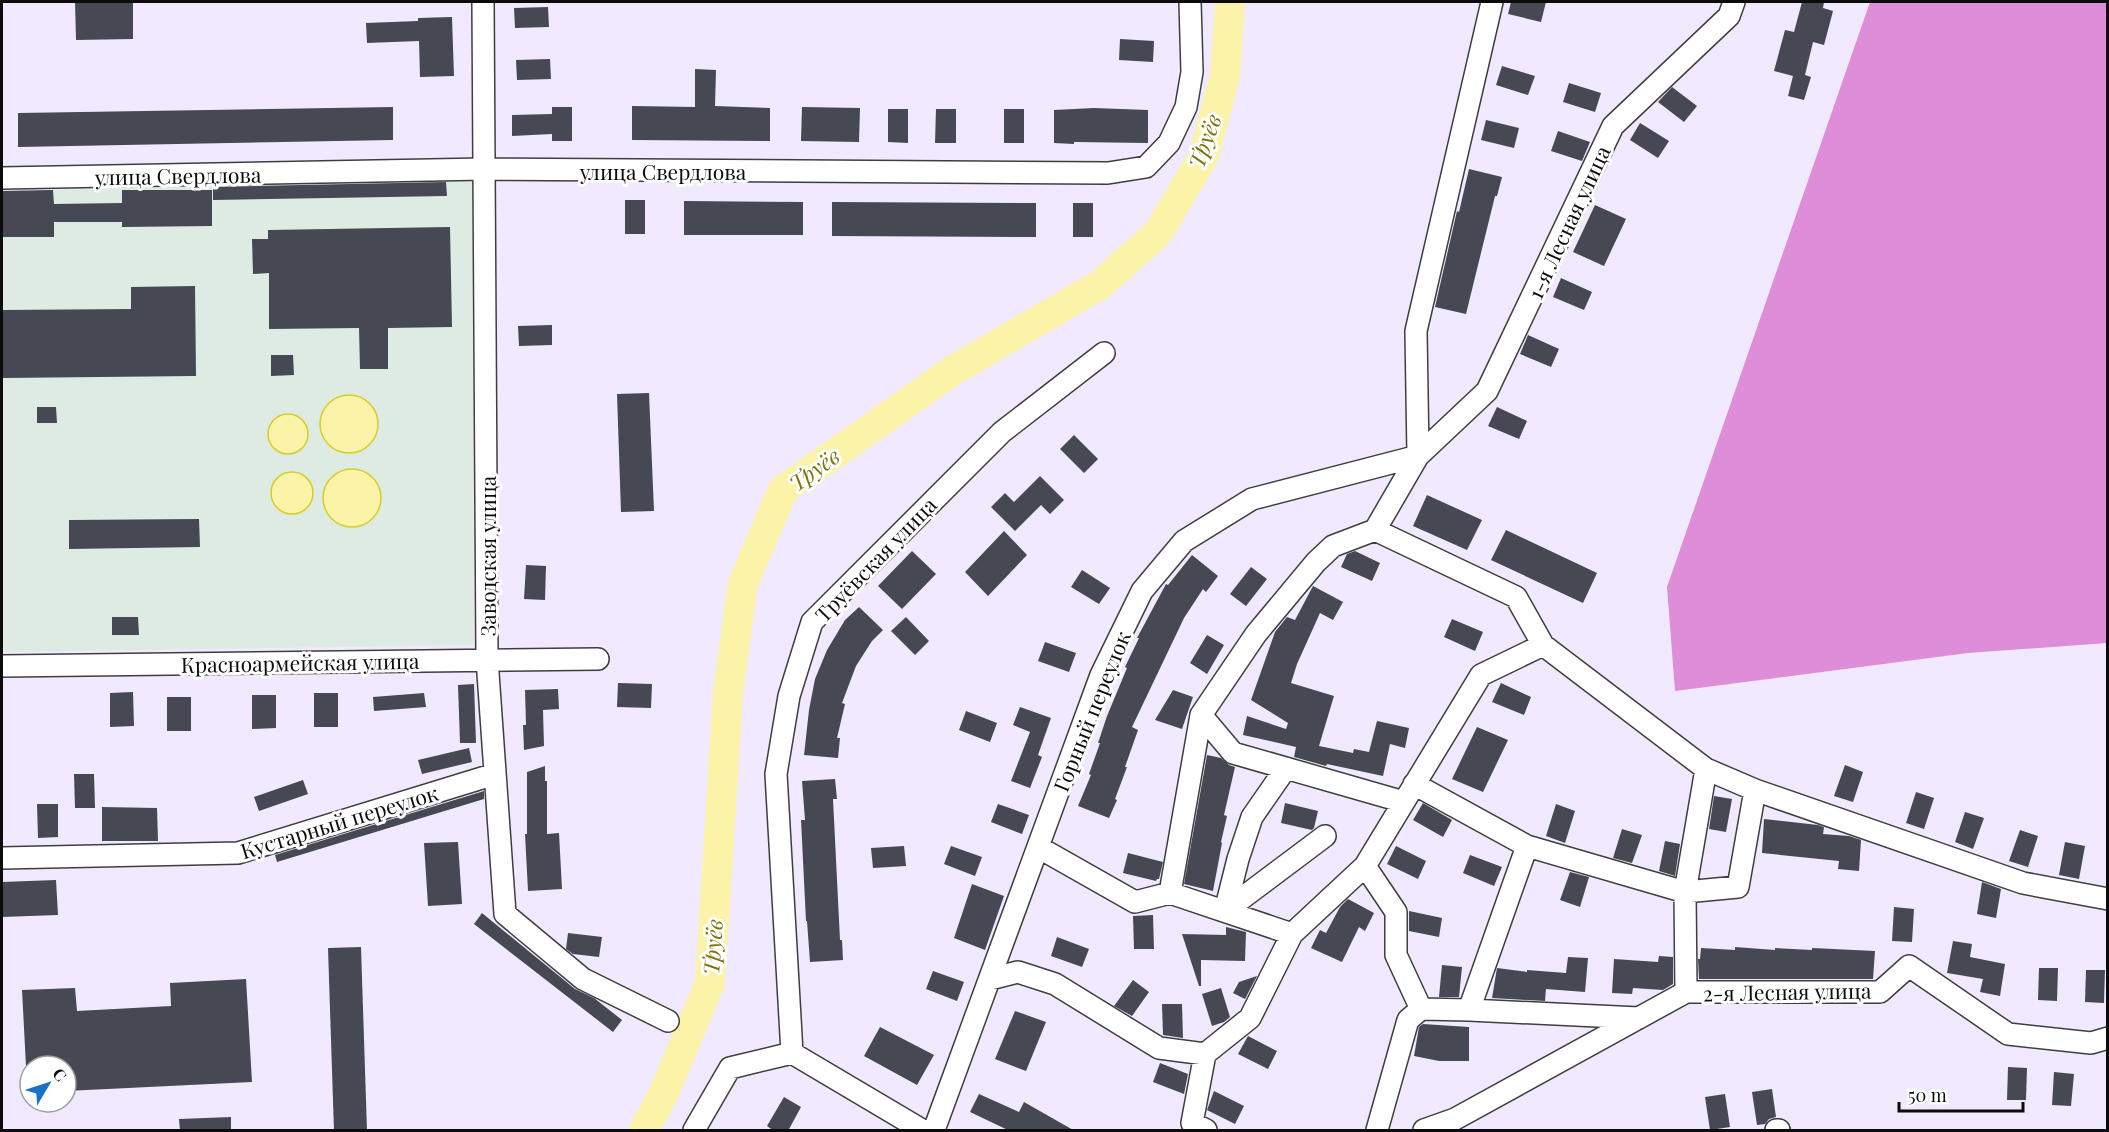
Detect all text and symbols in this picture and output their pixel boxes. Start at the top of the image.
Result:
water label: Труёв [1180,109,1228,172]
street label: 1-я Лесная улица [1520,140,1616,303]
street label: улица Свердлова [579,157,747,185]
street label: улица Свердлова [94,160,262,190]
water label: Труёв [783,440,846,498]
street label: Заводская улица [473,475,501,636]
street label: Труёвская улица [808,490,942,627]
street label: Горный переулок [1046,627,1136,795]
street label: Красноармейская улица [181,646,420,678]
street label: Кустарный переулок [237,778,441,864]
water label: Труёв [695,918,729,976]
street label: 2-я Лесная улица [1703,976,1872,1006]
north arrow [18,1054,78,1114]
text: С [48,1063,72,1085]
scale bar [1899,1075,2024,1113]
text: 50 m [1908,1083,1947,1107]

